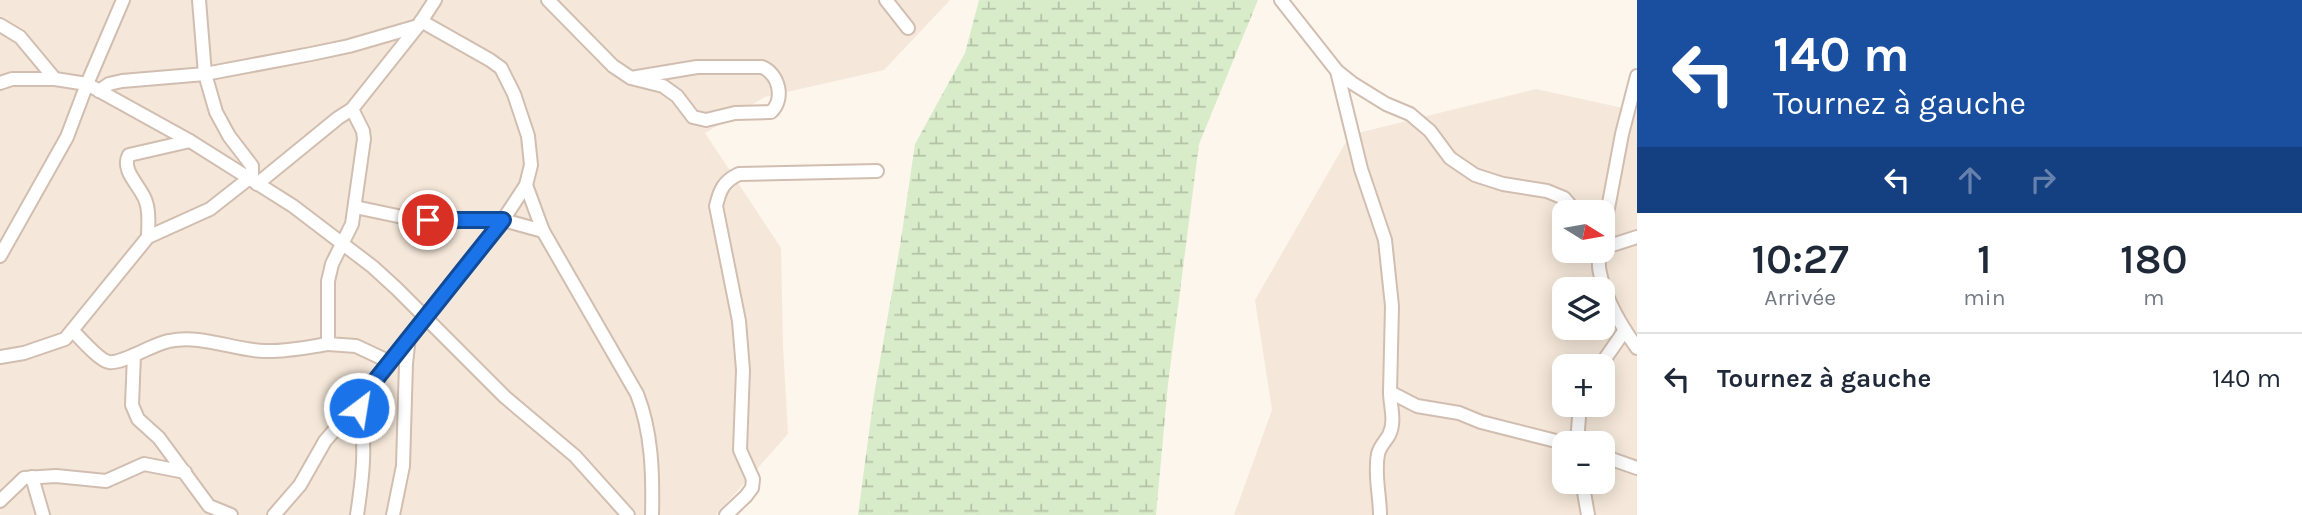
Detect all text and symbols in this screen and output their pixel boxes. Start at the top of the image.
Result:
text: 140 m [1773,26,1910,83]
icon: left [1658,28,1749,119]
text: Tournez à gauche [1773,85,2026,122]
icon: left [1878,161,1916,199]
icon: ahead [1951,161,1989,199]
icon: right [2024,161,2062,199]
pin [398,190,458,250]
north arrow [1552,200,1615,262]
map controls [1552,200,1615,494]
icon: arrive [409,201,447,239]
text: 10:27 [1751,234,1849,284]
text: 1 [1977,234,1992,284]
text: 180 [2120,234,2188,284]
button: layers [1552,277,1615,340]
text: Arrivée [1764,284,1836,311]
text: min [1963,284,2006,311]
text: m [2143,284,2165,311]
button: + [1552,354,1615,417]
icon: left [1658,360,1696,398]
text: Tournez à gauche [1717,363,1931,394]
text: 140 m [2212,363,2281,394]
position arrow [322,371,396,445]
button: − [1552,431,1615,494]

